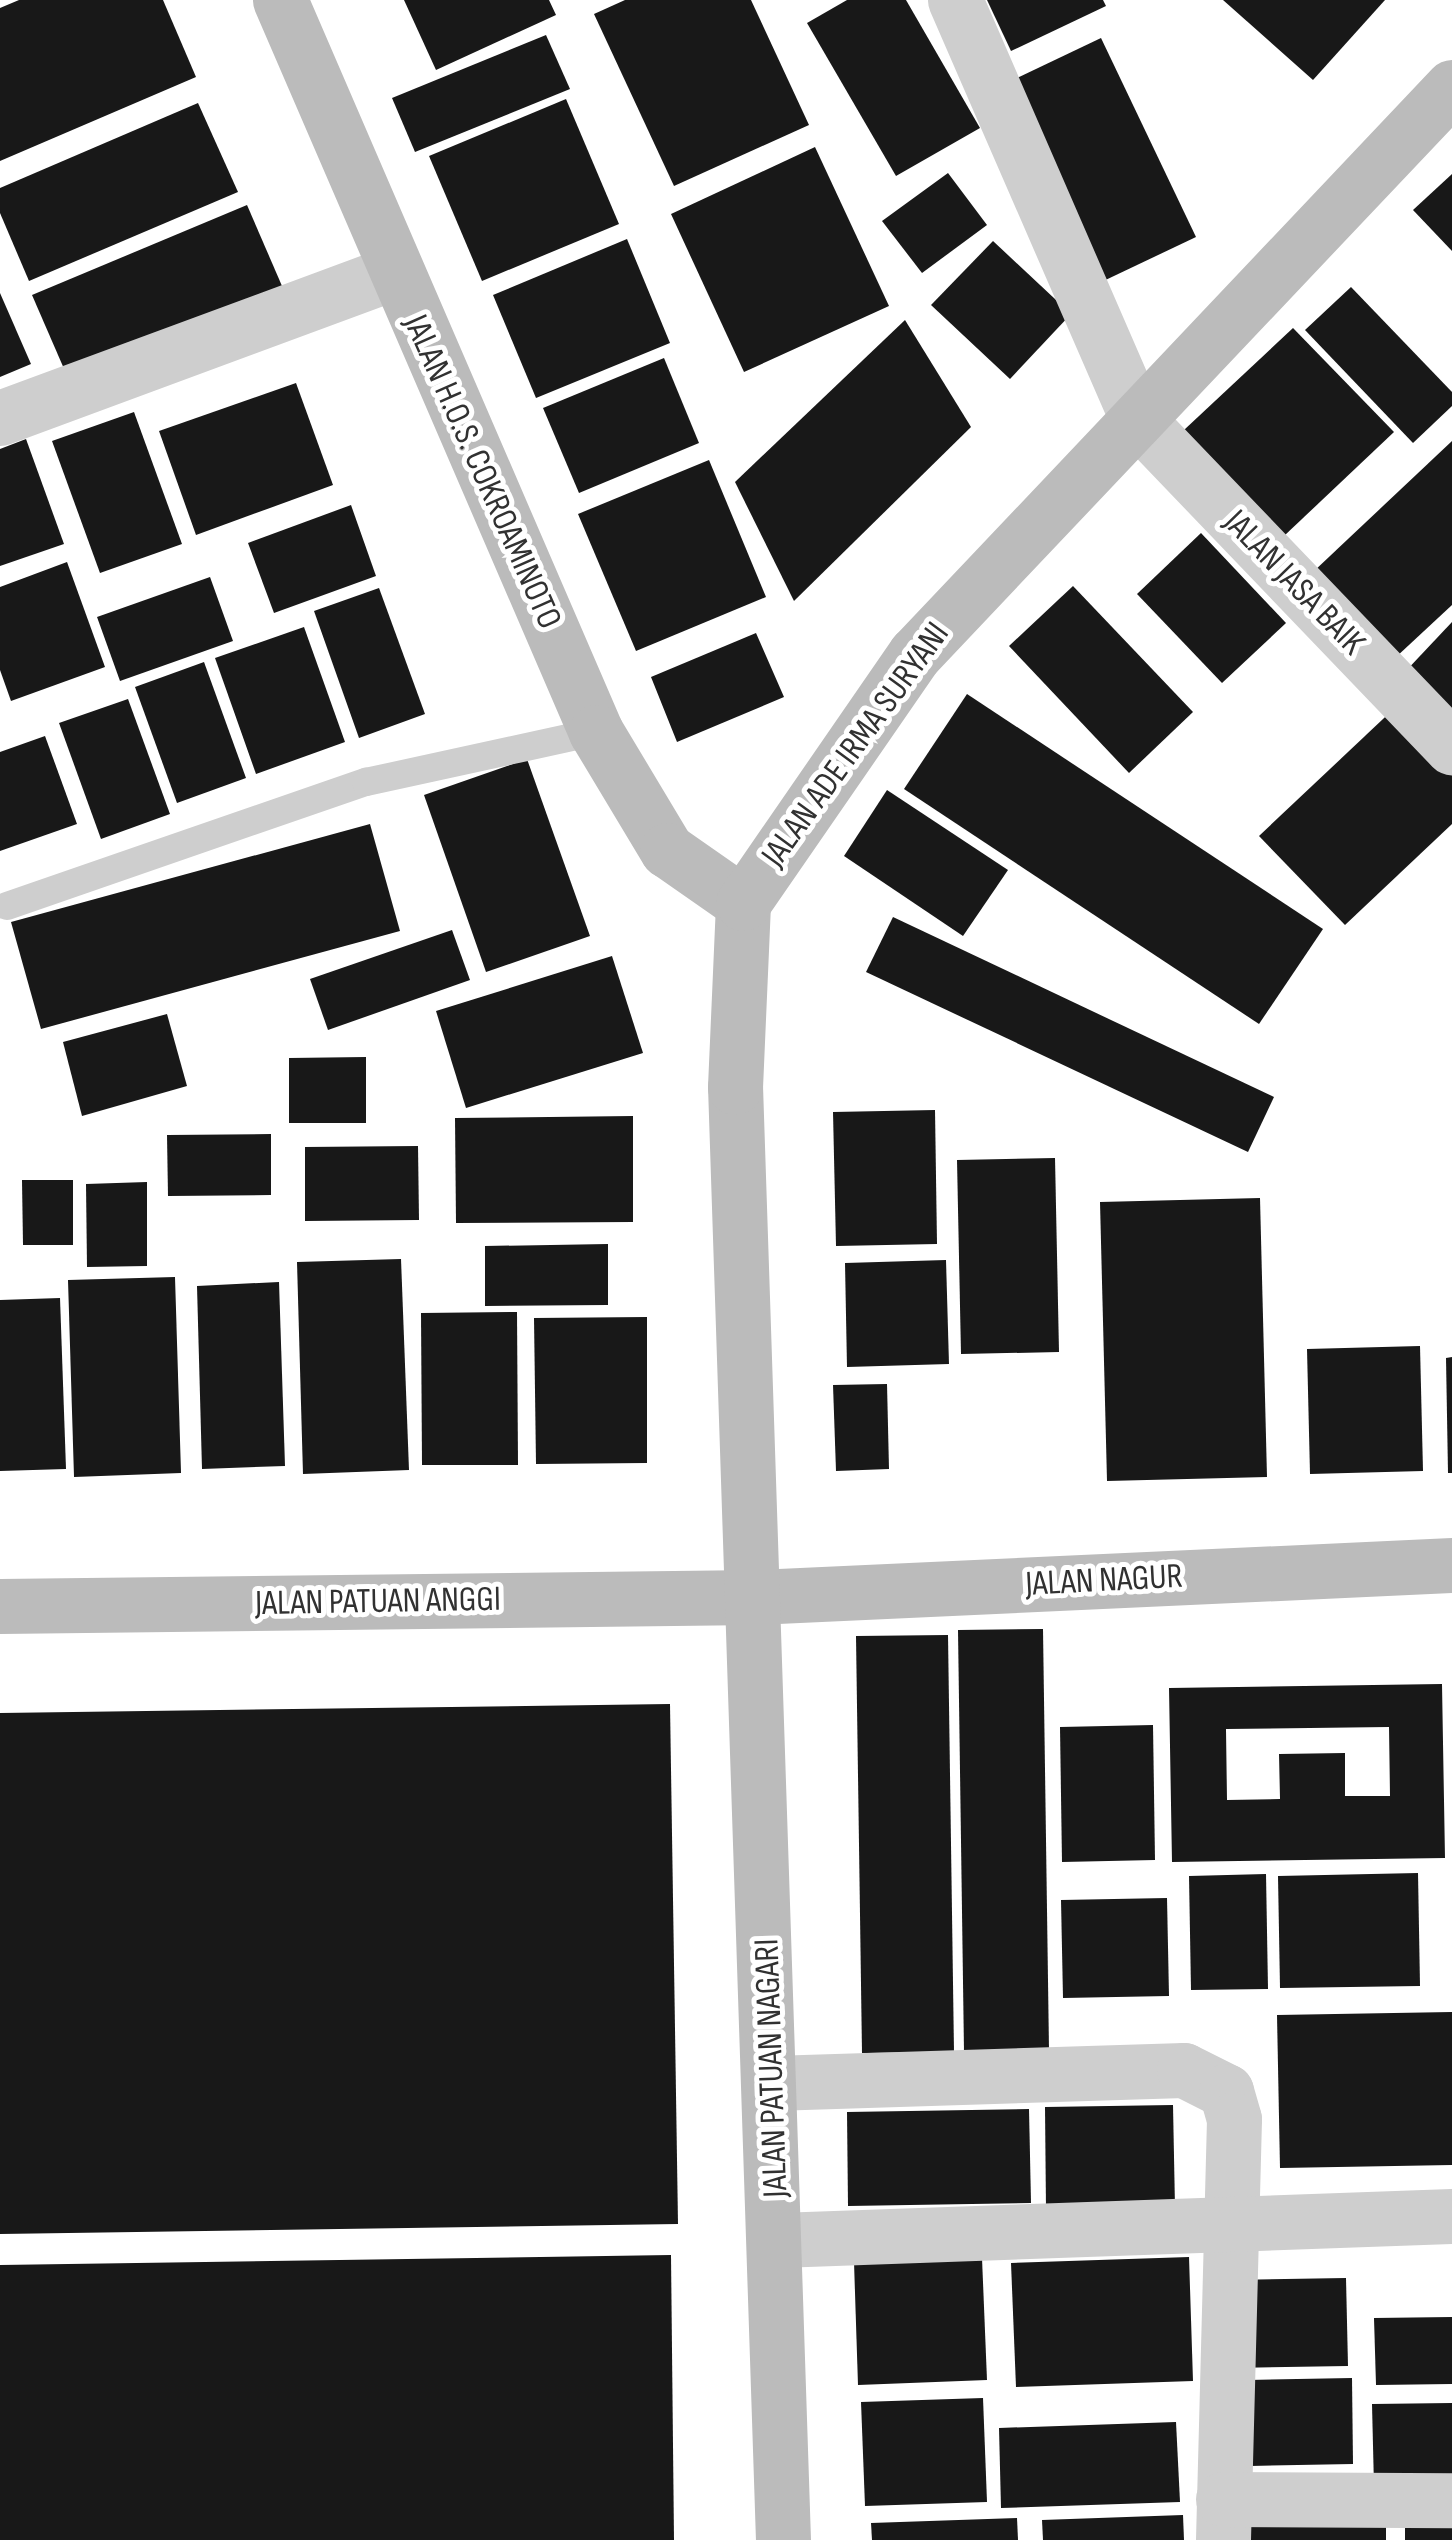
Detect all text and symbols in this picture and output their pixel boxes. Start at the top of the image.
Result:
street label: JALAN H.O.S. COKROAMINOTO [394,309,570,635]
street label: JALAN JASA BAIK [1215,502,1373,664]
street label: JALAN ADE IRMA SURYANI [753,615,959,875]
street label: JALAN NAGUR [1024,1556,1184,1606]
street label: JALAN PATUAN ANGGI [255,1579,501,1625]
street label: JALAN PATUAN NAGARI [746,1938,798,2198]

